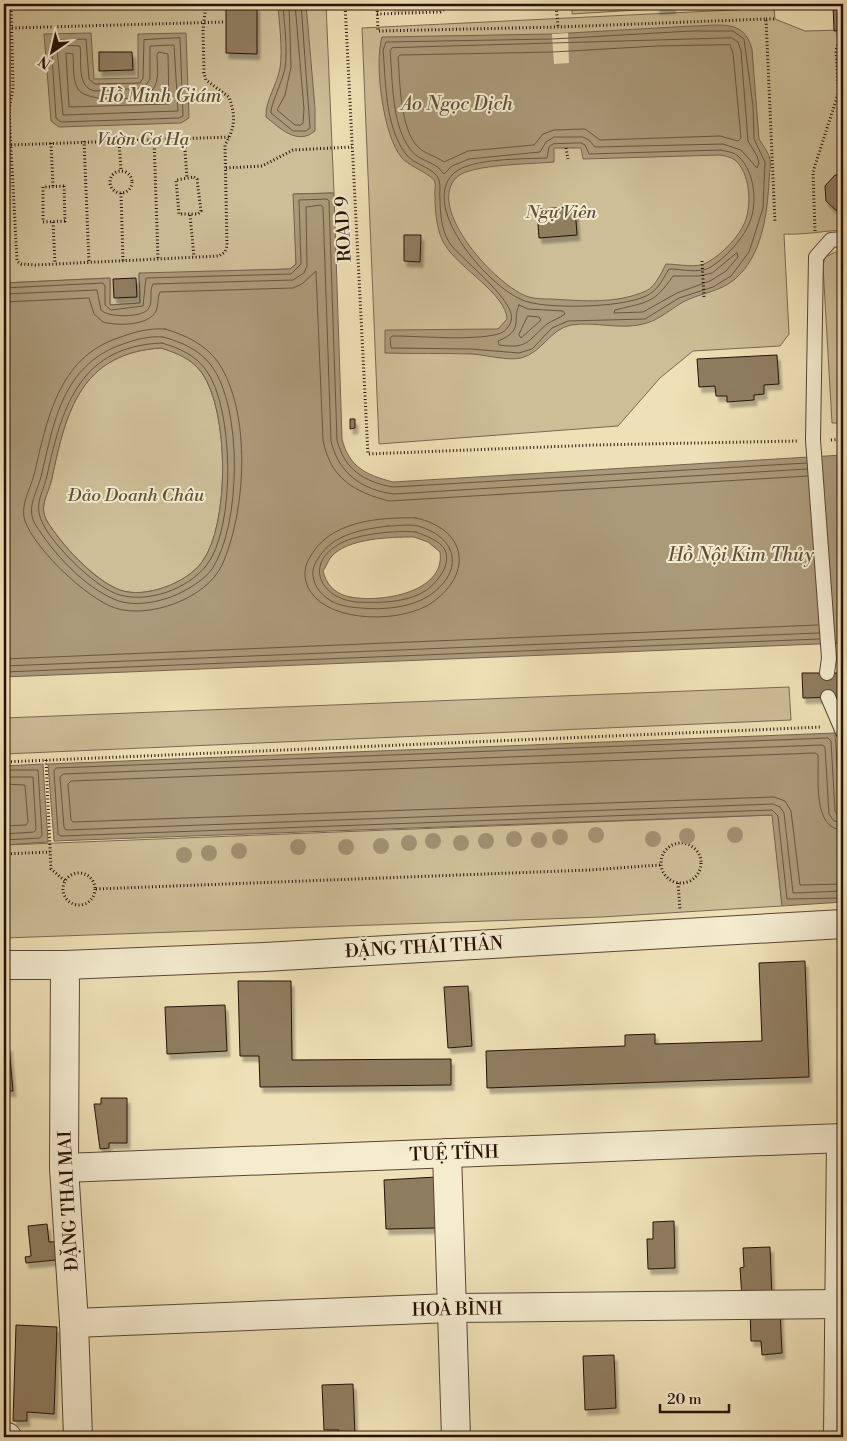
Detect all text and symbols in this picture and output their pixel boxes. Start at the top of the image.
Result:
north arrow [28,28,78,78]
text: N [36,51,55,73]
water label: Hồ Minh Giám [98,84,222,108]
water label: Ao Ngọc Dịch [399,92,513,116]
park label: Vườn Cơ Hạ [97,128,190,151]
street label: ROAD 9 [330,195,357,263]
park label: Ngự Viên [524,201,597,224]
park label: Đảo Doanh Châu [67,484,205,507]
water label: Hồ Nội Kim Thủy [667,543,815,567]
street label: ĐẶNG THÁI THÂN [344,932,504,963]
street label: ĐẶNG THAI MAI [53,1130,84,1272]
street label: TUỆ TĨNH [409,1139,500,1167]
street label: HOÀ BÌNH [411,1297,503,1322]
scale bar [660,1381,728,1413]
text: 20 m [667,1390,702,1409]

